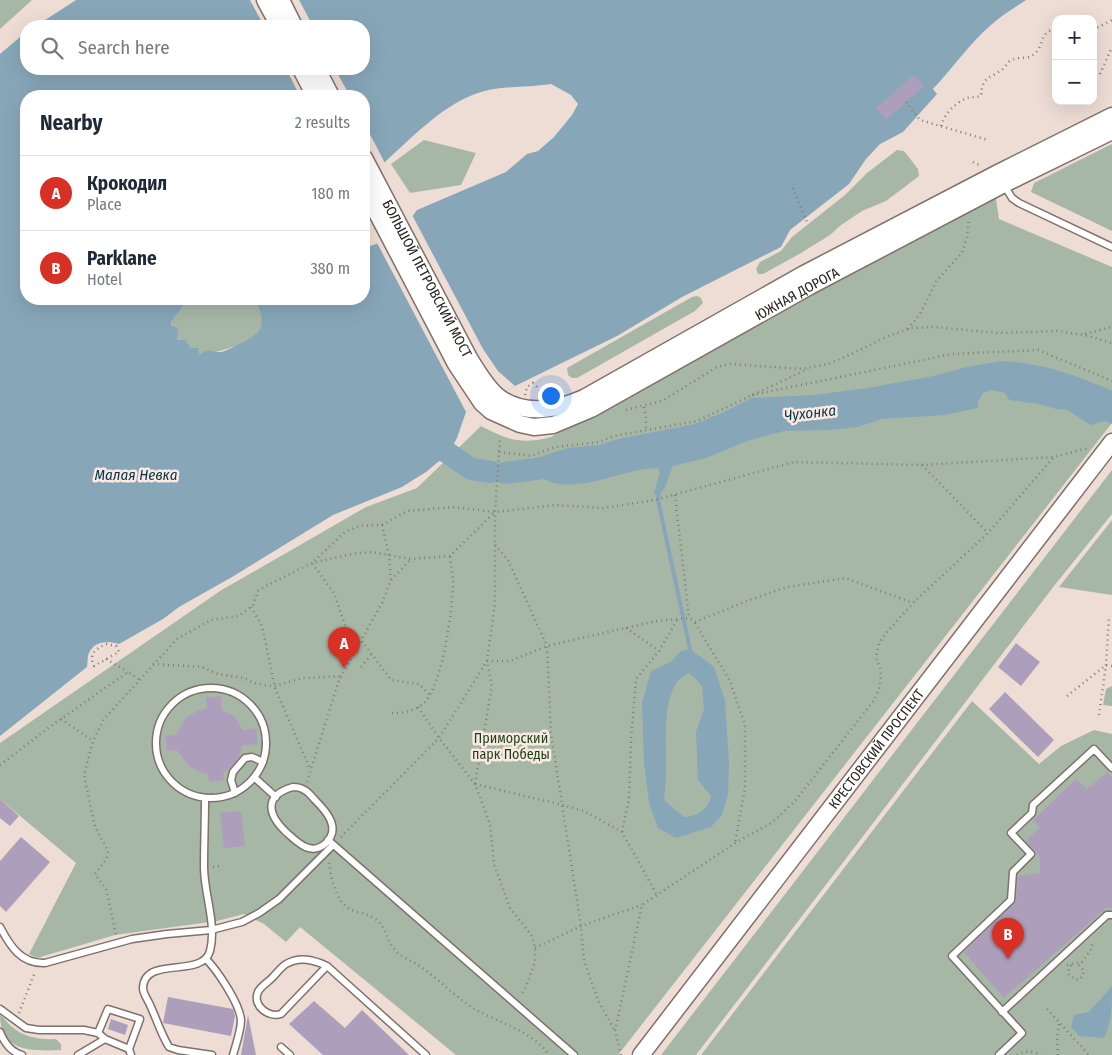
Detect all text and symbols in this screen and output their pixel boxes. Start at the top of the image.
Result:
map controls [1052,15,1097,105]
button: + [1052,15,1097,60]
search box [20,20,370,75]
icon: search [38,34,66,62]
text: Search here [78,36,170,59]
button: − [1052,60,1097,105]
text: Nearby [40,110,102,136]
text: 2 results [295,113,350,132]
text: Крокодил [87,172,167,195]
text: A [52,184,60,203]
text: 180 m [311,184,350,203]
text: Place [87,195,122,214]
street label: БОЛЬШОЙ ПЕТРОВСКИЙ МОСТ [379,197,476,361]
text: Parklane [87,247,157,270]
text: B [52,259,60,278]
text: 380 m [310,259,350,278]
street label: ЮЖНАЯ ДОРОГА [752,263,843,324]
text: Hotel [87,270,122,289]
your location [538,383,564,409]
water label: Чухонка [783,401,837,425]
water label: Малая Невка [94,466,178,484]
pin: A [328,627,360,668]
street label: КРЕСТОВСКИЙ ПРОСПЕКТ [825,685,928,812]
park label: Приморский парк Победы [472,730,550,763]
pin: B [992,918,1024,959]

